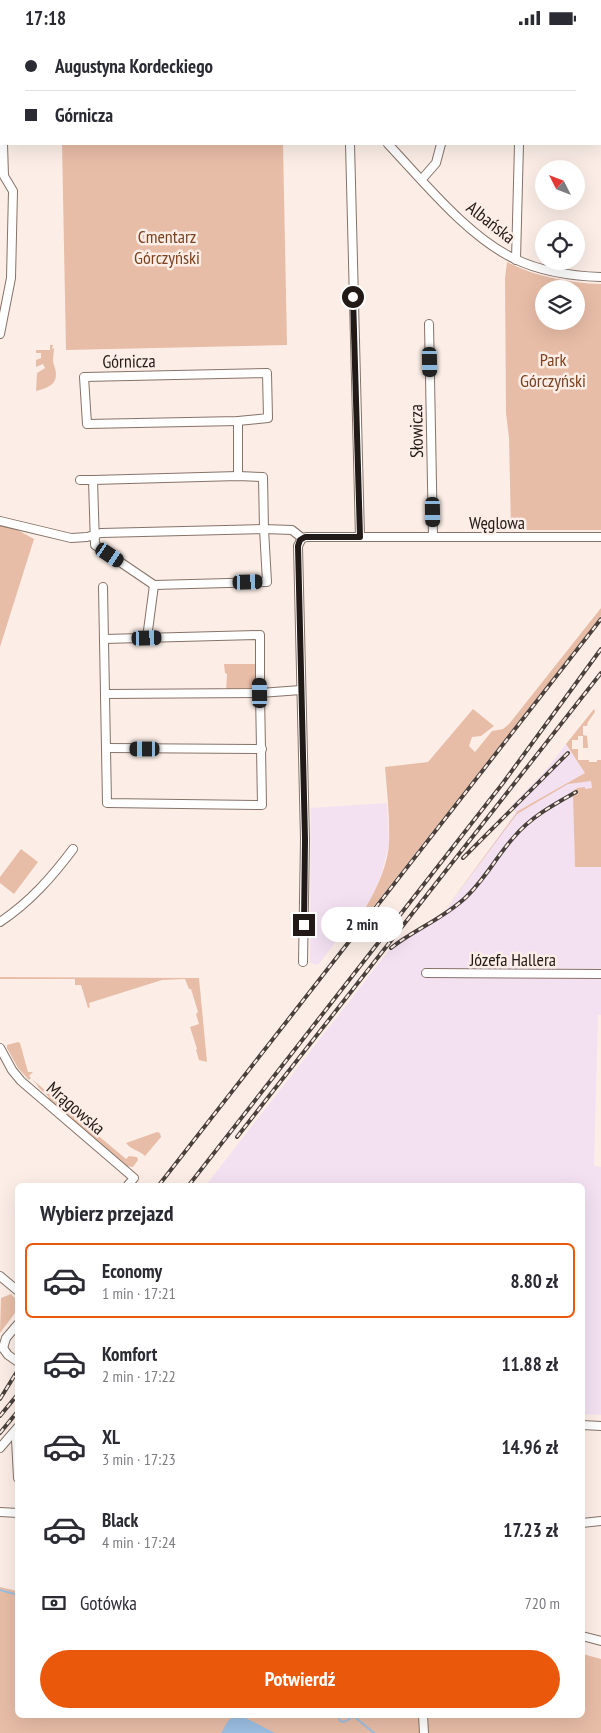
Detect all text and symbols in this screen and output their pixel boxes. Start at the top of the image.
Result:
text: 17:18 [25,6,66,30]
text: Augustyna Kordeckiego [55,54,213,78]
text: Górnicza [55,103,113,127]
north arrow [535,160,585,210]
map controls [535,160,585,330]
street label: Albańska [462,196,520,248]
button: locate [535,220,585,270]
park label: Cmentarz Górczyński [134,225,200,269]
button: layers [535,280,585,330]
route start [342,286,364,308]
car [422,347,437,377]
park label: Park Górczyński [520,348,586,392]
street label: Górnicza [102,349,156,373]
street label: Słowicza [404,404,428,458]
car [425,497,440,527]
street label: Węglowa [469,511,525,534]
car [93,540,126,570]
car [232,574,263,590]
car [131,630,162,646]
car [252,678,267,708]
car [130,742,160,757]
callout: 2 min [322,907,404,943]
route end [293,914,315,936]
text: 2 min [346,914,378,934]
street label: Józefa Hallera [469,948,556,971]
street label: Mrągowska [42,1076,110,1140]
text: Wybierz przejazd [40,1199,174,1227]
icon: car [42,1258,87,1303]
text: Economy [102,1259,162,1283]
text: 8.80 zł [511,1269,558,1293]
text: 1 min · 17:21 [102,1283,176,1303]
icon: car [42,1341,87,1386]
text: Komfort [102,1342,157,1366]
text: 11.88 zł [501,1352,558,1376]
text: 2 min · 17:22 [102,1366,176,1386]
icon: car [42,1424,87,1469]
text: XL [102,1425,120,1449]
text: 14.96 zł [501,1435,558,1459]
text: 3 min · 17:23 [102,1449,176,1469]
icon: car [42,1507,87,1552]
text: Black [102,1508,138,1532]
text: 17.23 zł [503,1518,558,1542]
text: 4 min · 17:24 [102,1532,176,1552]
icon: cash [40,1589,68,1617]
text: Gotówka [80,1591,137,1615]
text: 720 m [525,1593,560,1613]
button: Potwierdź [40,1650,560,1708]

